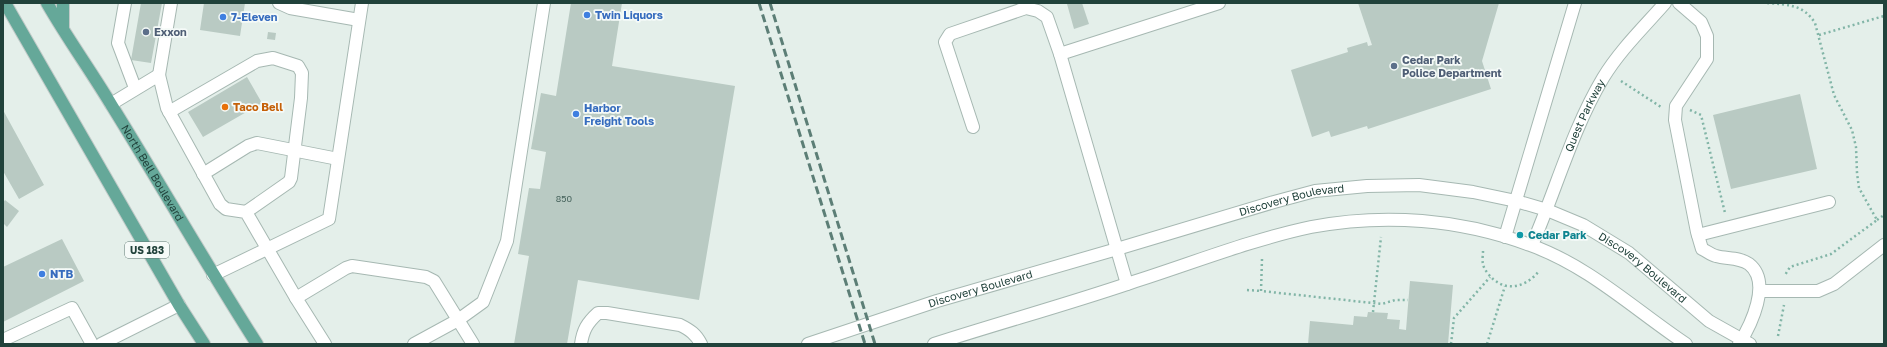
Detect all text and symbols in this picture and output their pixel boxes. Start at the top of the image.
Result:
place label: Twin Liquors [595,8,663,21]
place label: 7-Eleven [231,10,278,23]
marker: Twin Liquors [582,10,592,20]
marker: 7-Eleven [218,12,228,22]
place label: Exxon [154,25,187,38]
marker: Exxon [141,27,151,37]
place label: Cedar Park Police Department [1402,53,1502,79]
marker: Cedar Park Police Department [1389,61,1399,71]
street label: Quest Parkway [1562,76,1607,154]
place label: Taco Bell [233,100,283,113]
place label: Harbor Freight Tools [584,101,654,127]
marker: Taco Bell [220,102,230,112]
marker: Harbor Freight Tools [571,109,581,119]
street label: North Bell Boulevard [119,122,187,223]
street label: Discovery Boulevard [1237,181,1345,218]
house number: 850 [556,193,573,204]
place label: Cedar Park [1528,228,1587,241]
street label: Discovery Boulevard [1596,229,1690,305]
marker: Cedar Park [1515,230,1525,240]
road number: US 183 [125,242,169,258]
place label: NTB [50,267,74,280]
street label: Discovery Boulevard [926,267,1034,310]
marker: NTB [37,269,47,279]

